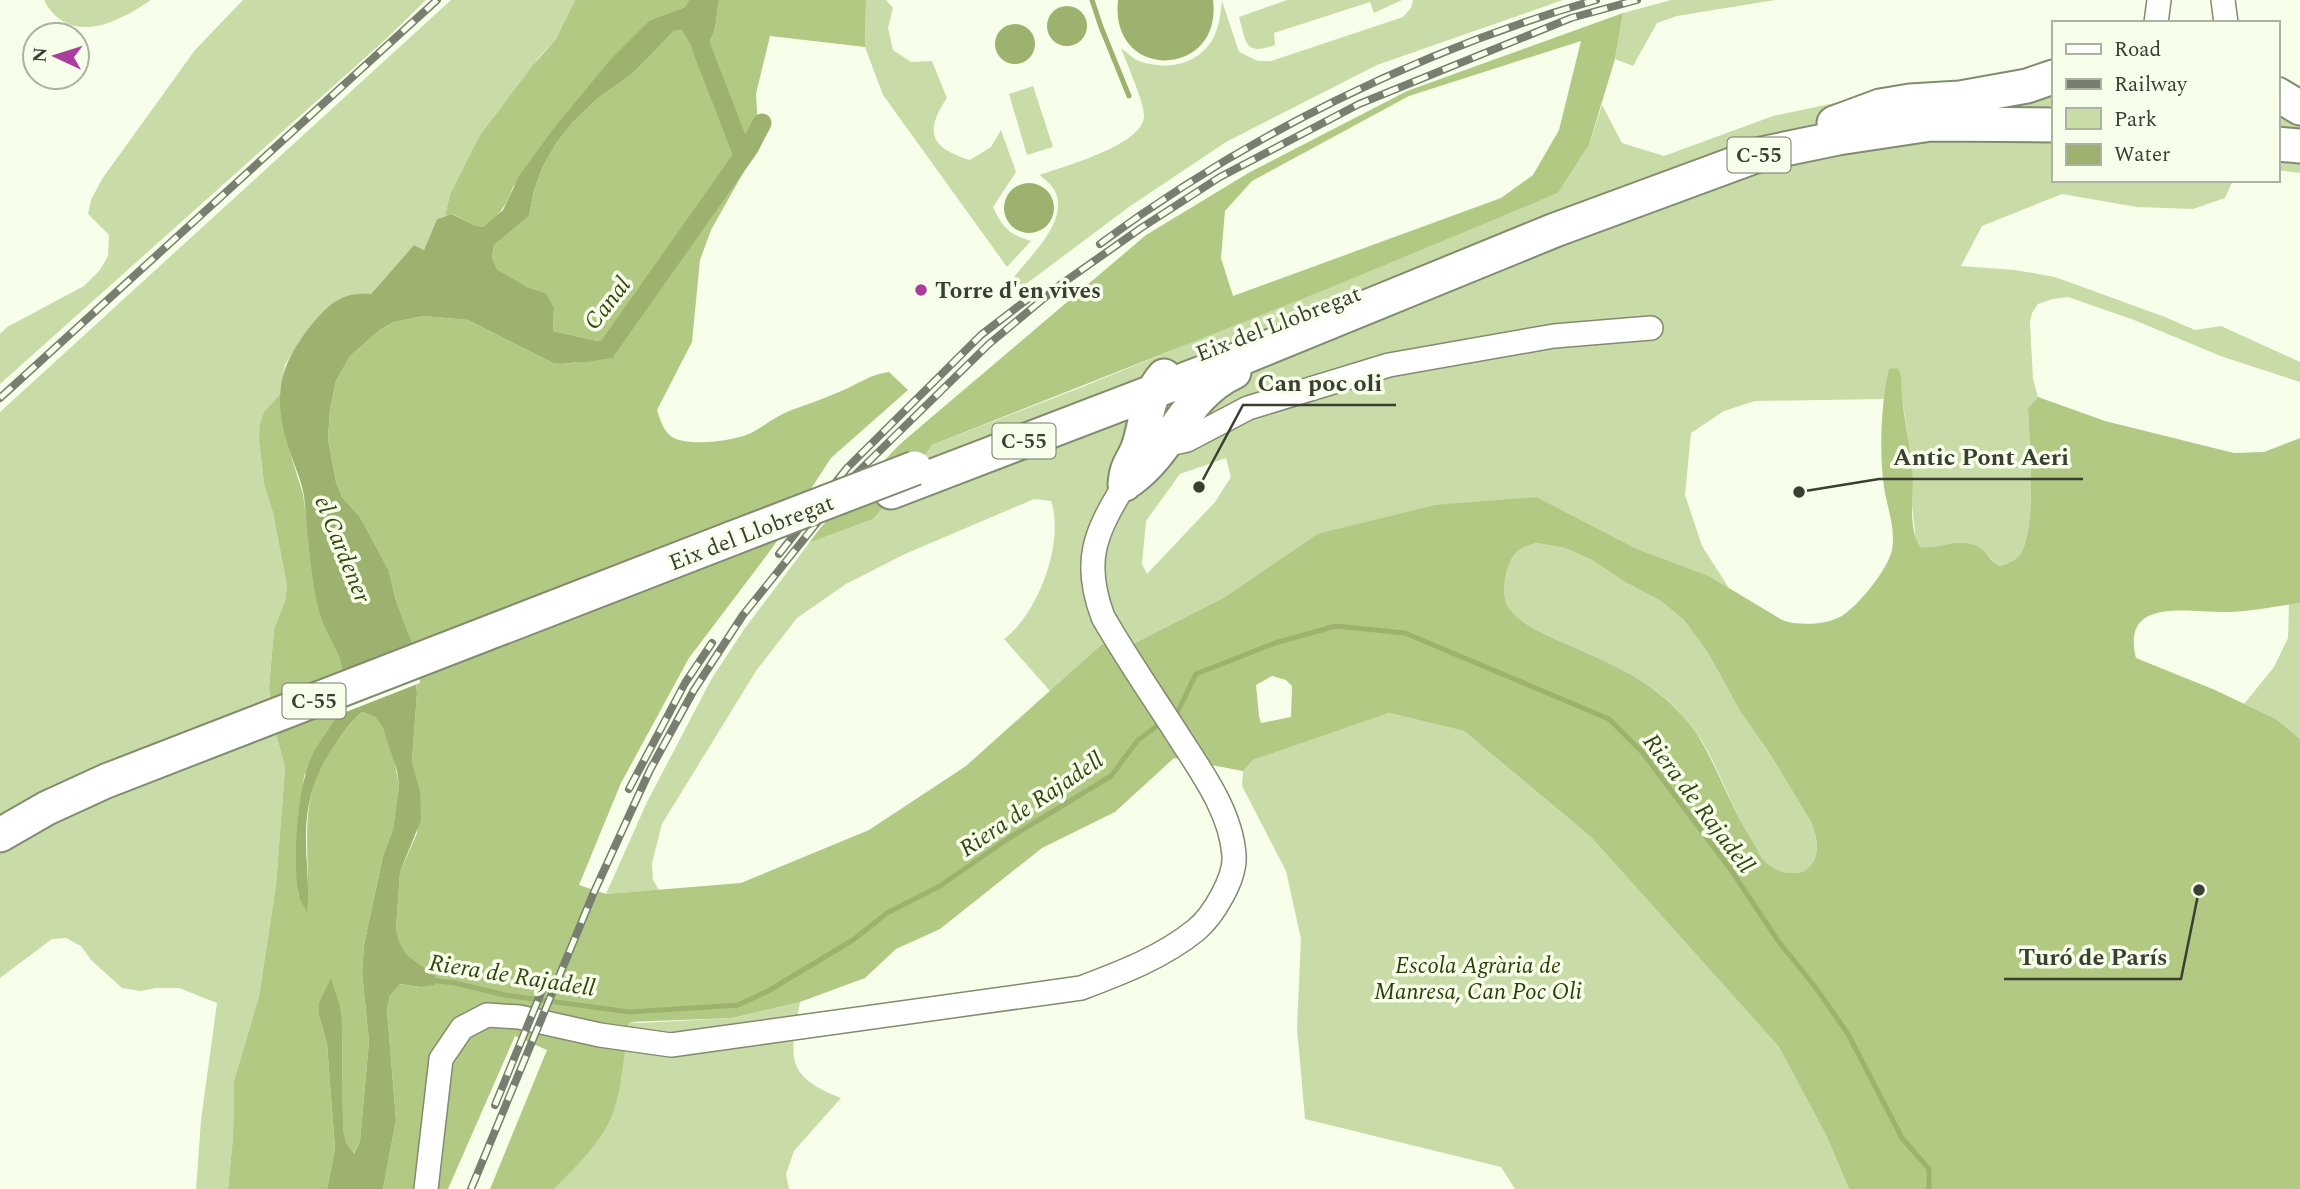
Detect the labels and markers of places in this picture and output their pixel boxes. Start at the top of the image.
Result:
place label: Torre d'en vives [935,274,1101,309]
marker: Torre d'en vives [913,282,929,298]
callout: Can poc oli [1243,360,1396,405]
callout: Antic Pont Aeri [1879,434,2083,479]
callout: Turó de París [2004,934,2181,979]

